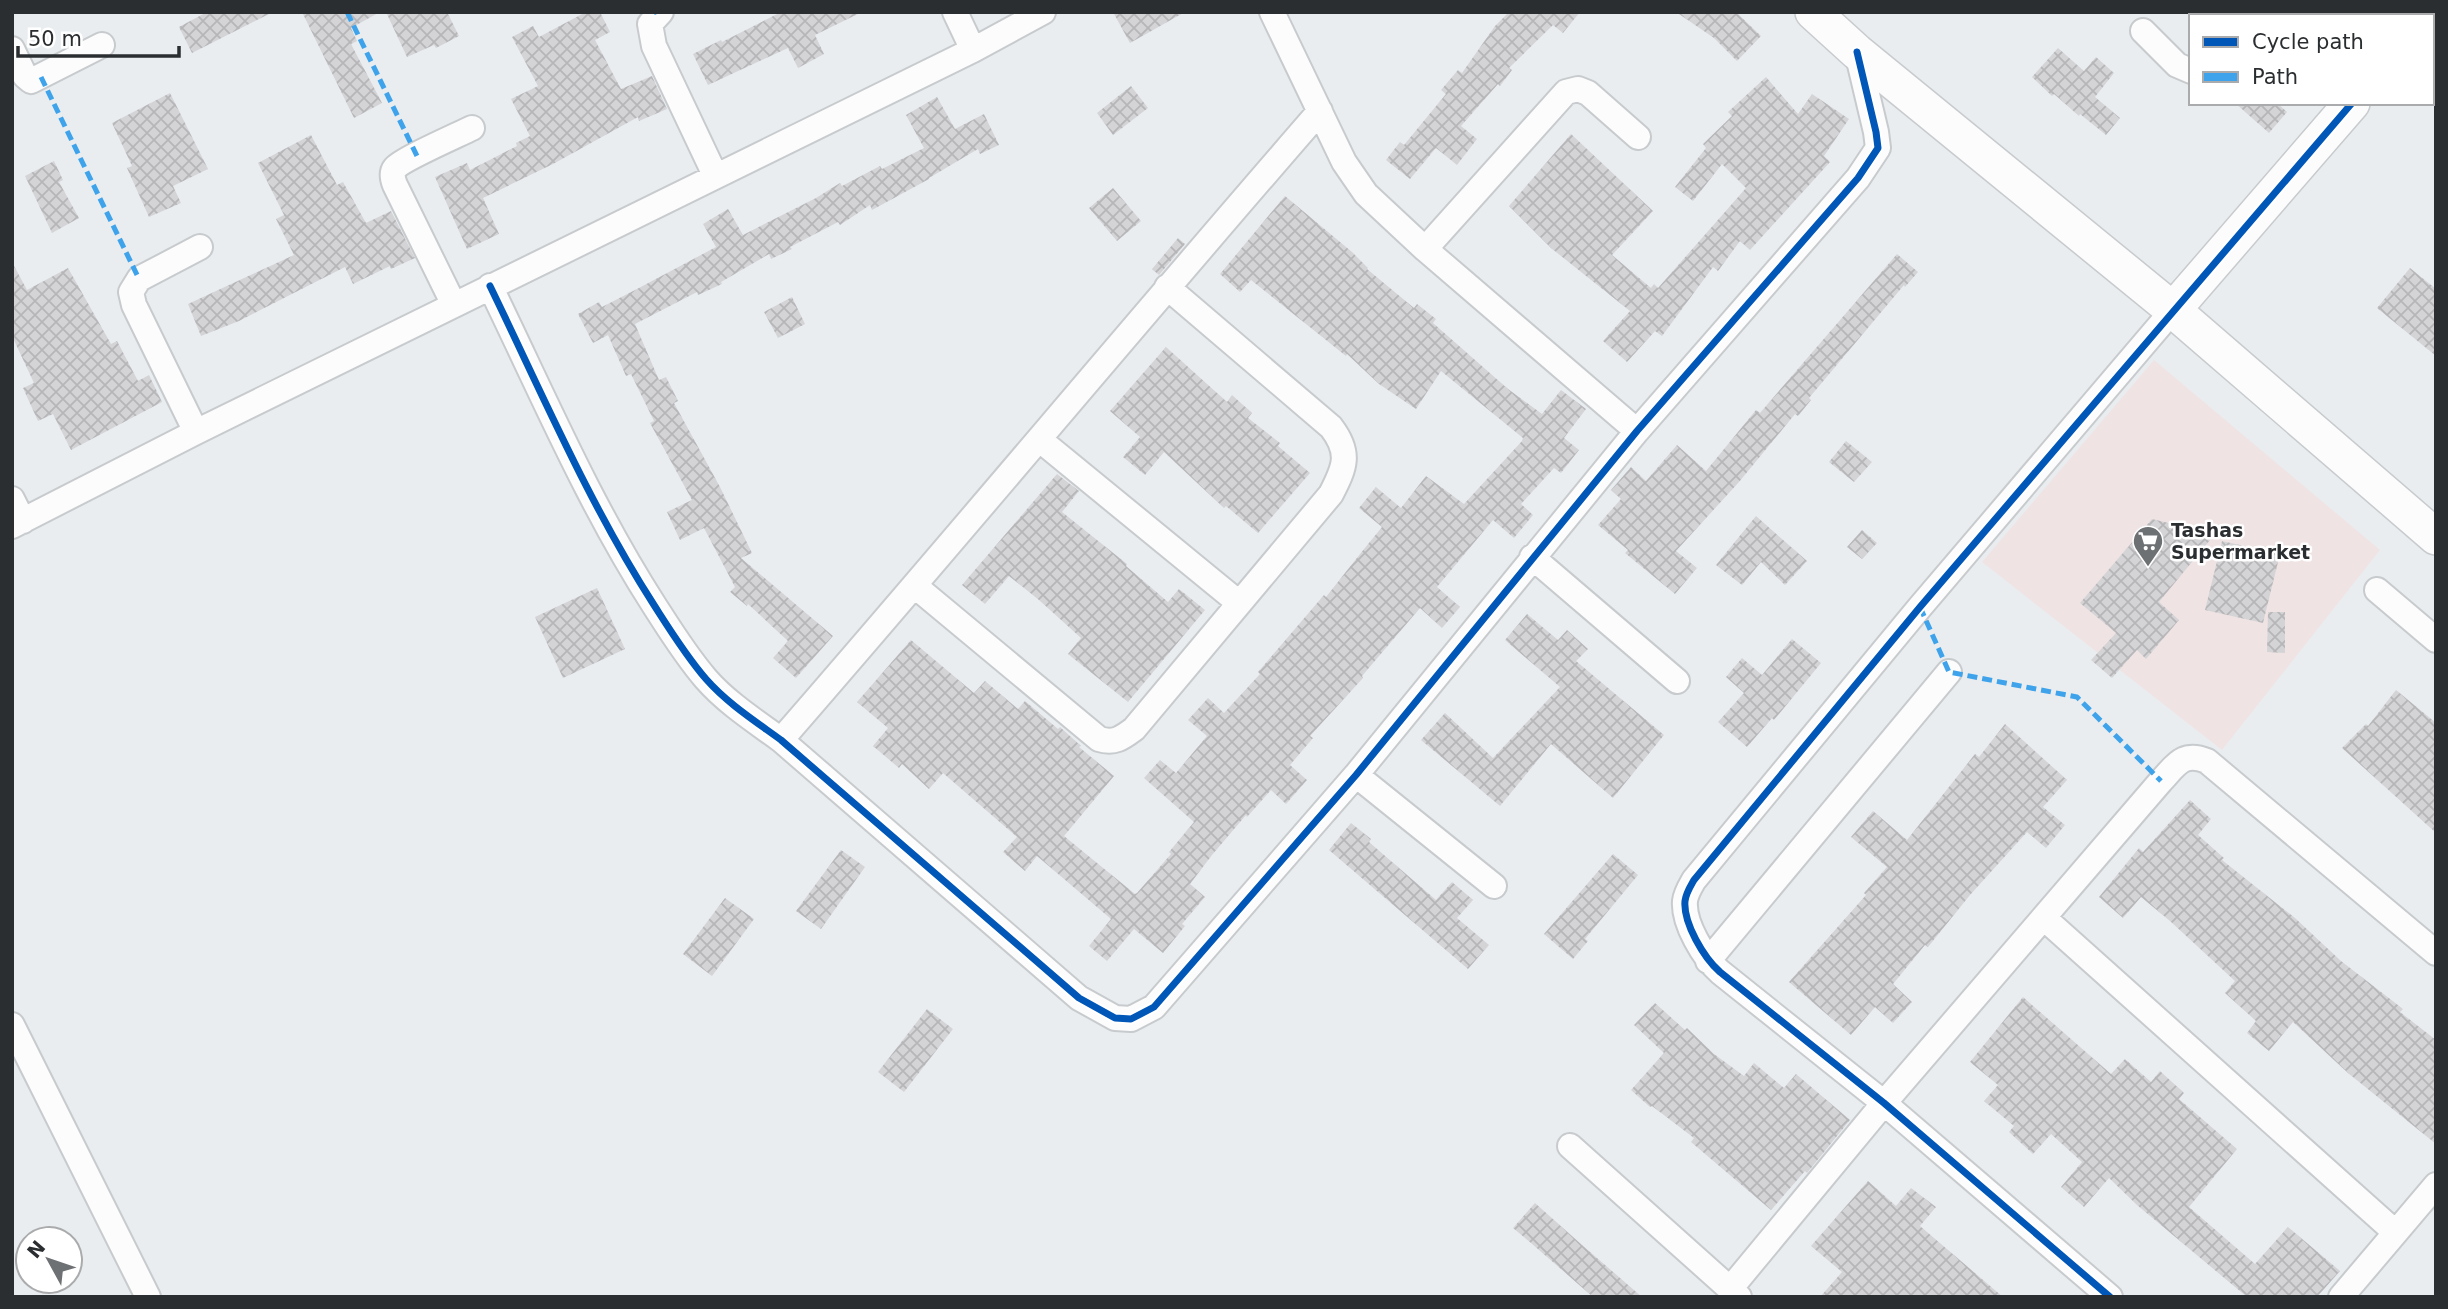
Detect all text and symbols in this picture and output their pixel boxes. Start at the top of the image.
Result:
scale bar [18,14,178,58]
legend [2189,14,2434,105]
text: 50 m [28,27,82,51]
text: Cycle path [2252,30,2364,54]
text: Path [2252,65,2298,89]
place label: Tashas Supermarket [2171,519,2310,563]
supermarket icon: Tashas Supermarket [2131,524,2165,568]
north arrow [14,1225,84,1295]
text: N [22,1236,50,1262]

